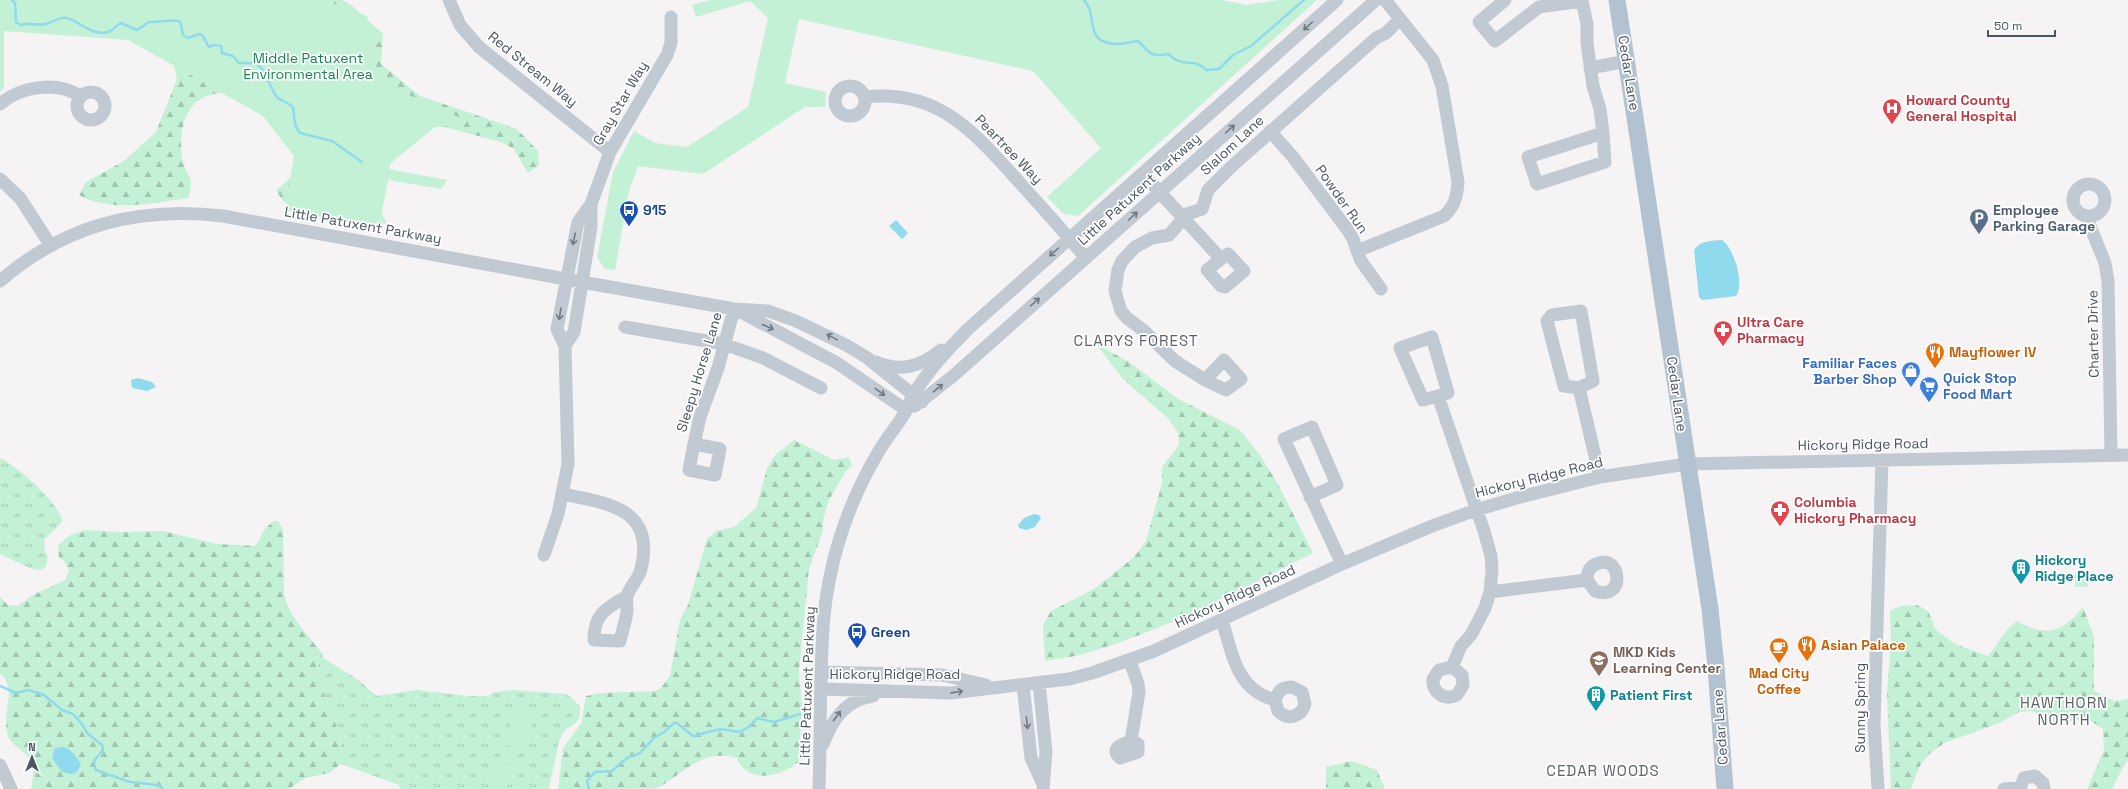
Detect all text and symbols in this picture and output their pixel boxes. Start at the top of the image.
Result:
scale bar [1988,12,2055,38]
text: 50 m [1994,18,2022,34]
one-way arrow [1303,21,1313,31]
street label: Red Stream Way [485,27,581,111]
street label: Cedar Lane [1614,34,1644,112]
park label: Middle Patuxent Environmental Area [243,49,373,83]
street label: Gray Star Way [589,58,651,148]
place label: Howard County General Hospital [1906,91,2017,125]
hospital icon: Howard County General Hospital [1881,97,1903,125]
street label: Peartree Way [971,110,1047,188]
street label: Slalom Lane [1196,111,1268,179]
one-way arrow [1225,125,1235,134]
street label: Little Patuxent Parkway [1074,129,1204,249]
street label: Powder Run [1312,161,1372,237]
bus stop icon: 915 [618,199,640,227]
place label: 915 [643,201,666,219]
place label: Employee Parking Garage [1993,201,2095,235]
street label: Little Patuxent Parkway [283,202,443,248]
parking icon: Employee Parking Garage [1968,207,1990,235]
one-way arrow [1128,211,1138,220]
one-way arrow [570,232,578,245]
one-way arrow [1049,247,1059,256]
street label: Charter Drive [2083,290,2103,378]
one-way arrow [1030,297,1041,306]
one-way arrow [556,307,564,320]
street label: Sleepy Horse Lane [672,310,726,434]
place label: Ultra Care Pharmacy [1737,313,1804,347]
pharmacy icon: Ultra Care Pharmacy [1712,319,1734,347]
one-way arrow [762,324,774,331]
district label: CLARYS FOREST [1074,331,1198,350]
one-way arrow [826,333,838,340]
restaurant icon: Mayflower IV [1924,341,1946,369]
place label: Mayflower IV [1949,343,2037,361]
place label: Familiar Faces Barber Shop [1802,354,1897,388]
street label: Cedar Lane [1663,355,1691,433]
shop icon: Familiar Faces Barber Shop [1900,360,1922,388]
place label: Quick Stop Food Mart [1943,369,2017,403]
supermarket icon: Quick Stop Food Mart [1918,375,1940,403]
one-way arrow [933,384,944,393]
one-way arrow [875,388,886,396]
street label: Hickory Ridge Road [1797,434,1929,454]
street label: Hickory Ridge Road [1473,452,1605,502]
place label: Columbia Hickory Pharmacy [1794,493,1916,527]
pharmacy icon: Columbia Hickory Pharmacy [1769,499,1791,527]
place label: Hickory Ridge Place [2035,551,2113,585]
building icon: Hickory Ridge Place [2010,557,2032,585]
street label: Hickory Ridge Road [1172,560,1298,632]
street label: Little Patuxent Parkway [795,606,819,766]
bus stop icon: Green [846,621,868,649]
place label: Green [871,623,910,641]
restaurant icon: Asian Palace [1796,634,1818,662]
cafe icon: Mad City Coffee [1768,636,1790,664]
place label: Asian Palace [1821,636,1906,654]
place label: MKD Kids Learning Center [1613,643,1721,677]
school or university icon: MKD Kids Learning Center [1588,649,1610,677]
street label: Sunny Spring [1851,663,1869,753]
place label: Mad City Coffee [1749,664,1809,698]
street label: Hickory Ridge Road [830,665,960,683]
building icon: Patient First [1585,684,1607,712]
place label: Patient First [1610,686,1693,704]
one-way arrow [950,688,963,696]
street label: Cedar Lane [1708,689,1732,765]
district label: HAWTHORN NORTH [2020,693,2108,729]
one-way arrow [833,711,841,722]
one-way arrow [1024,716,1031,729]
north arrow [12,737,52,777]
text: N [28,740,36,754]
district label: CEDAR WOODS [1546,761,1660,780]

